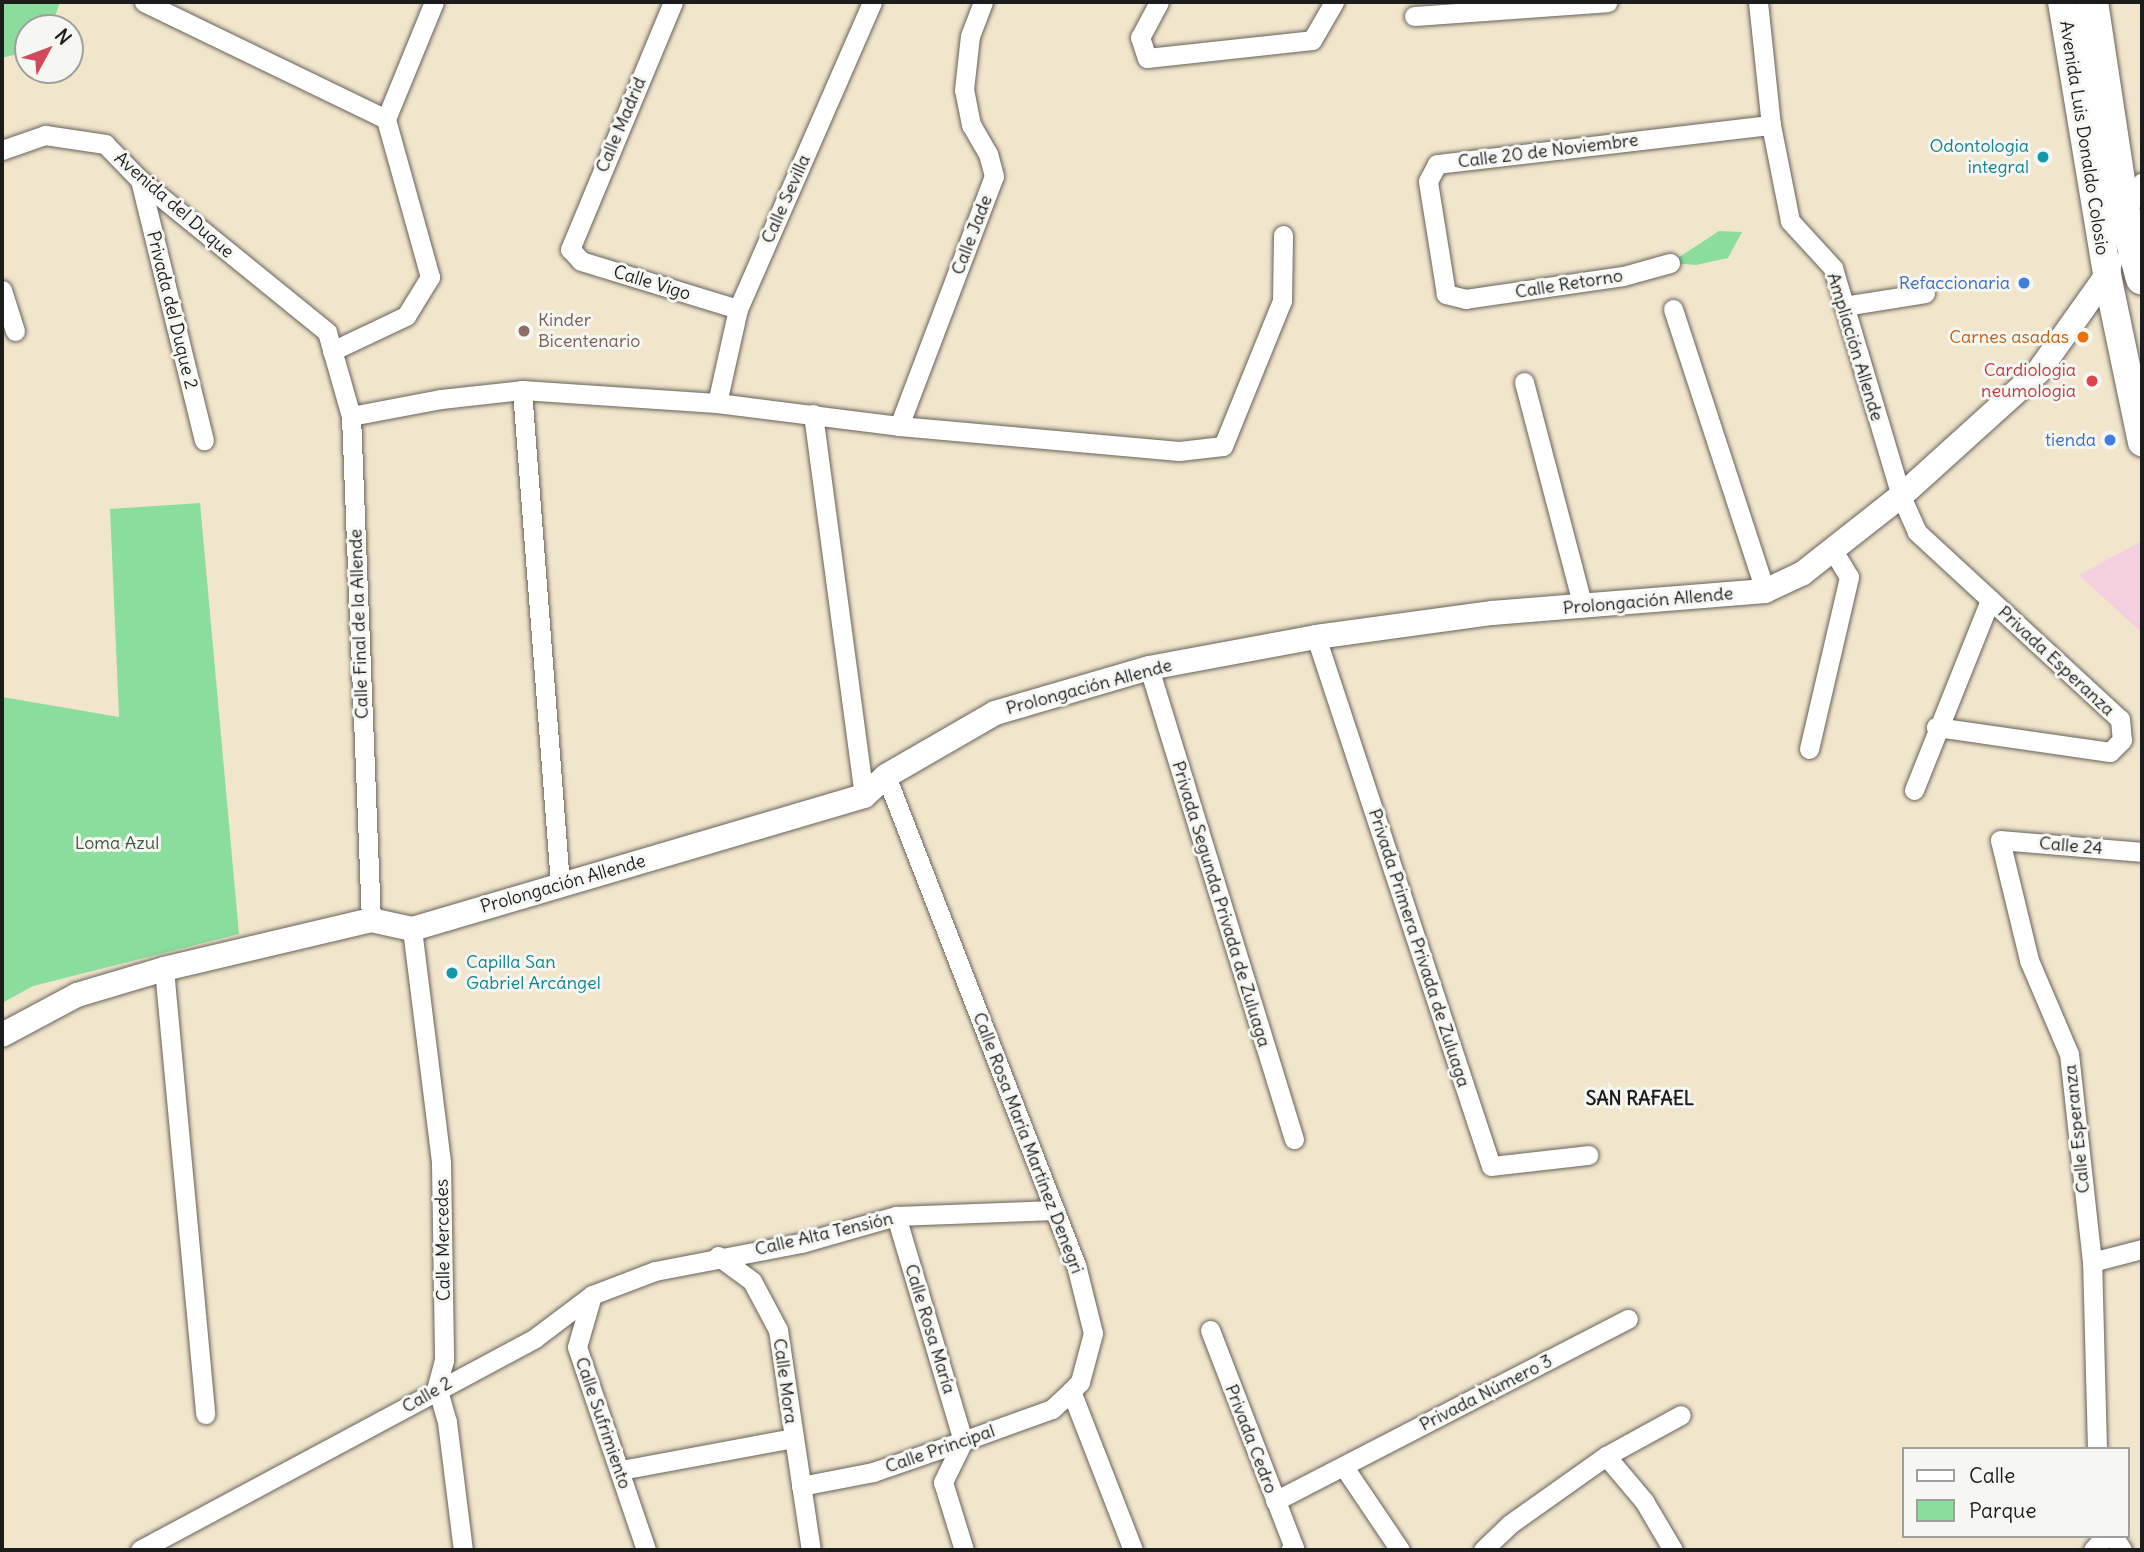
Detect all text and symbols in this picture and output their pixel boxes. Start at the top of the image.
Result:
north arrow [14,14,84,84]
street label: Avenida Luis Donaldo Colosio [2055,19,2113,257]
text: N [50,24,77,49]
street label: Calle Madrid [591,74,651,176]
street label: Calle 20 de Noviembre [1457,129,1639,173]
place label: Odontologia integral [1929,136,2029,178]
street label: Avenida del Duque [110,147,238,263]
marker: Odontologia integral [2035,149,2051,165]
street label: Calle Sevilla [757,151,815,247]
street label: Calle Jade [947,192,997,278]
street label: Privada del Duque 2 [142,229,202,391]
street label: Calle Vigo [611,261,693,305]
street label: Calle Retorno [1514,265,1624,303]
street label: Ampliación Allende [1822,270,1888,424]
place label: Refaccionaria [1899,272,2010,294]
marker: Refaccionaria [2016,275,2032,291]
place label: Kinder Bicentenario [538,310,640,352]
marker: Kinder Bicentenario [516,323,532,339]
place label: Carnes asadas [1949,326,2069,348]
marker: Carnes asadas [2075,329,2091,345]
place label: Cardiologia neumologia [1981,360,2076,402]
marker: Cardiologia neumologia [2082,371,2102,391]
place label: tienda [2045,429,2096,451]
marker: tienda [2102,432,2118,448]
street label: Calle Final de la Allende [345,529,373,719]
street label: Prolongación Allende [1562,583,1734,619]
street label: Privada Esperanza [1993,601,2119,721]
street label: Prolongación Allende [1004,654,1174,720]
street label: Privada Segunda Privada de Zuluaga [1167,758,1275,1050]
street label: Privada Primera Privada de Zuluaga [1364,806,1474,1090]
park label: Loma Azul [75,832,159,854]
street label: Calle 24 [2038,832,2104,860]
street label: Prolongación Allende [478,850,648,918]
place label: Capilla San Gabriel Arcángel [466,952,601,995]
marker: Capilla San Gabriel Arcángel [444,965,460,981]
street label: Calle Rosa María Martínez Denegri [968,1009,1088,1277]
street label: Calle Esperanza [2059,1064,2095,1194]
district label: SAN RAFAEL [1586,1088,1694,1110]
street label: Calle Mercedes [431,1179,455,1301]
street label: Calle Alta Tensión [753,1208,895,1260]
street label: Calle Rosa María [900,1261,960,1397]
street label: Calle Mora [768,1337,802,1425]
street label: Privada Número 3 [1416,1350,1556,1436]
street label: Calle Sufrimiento [570,1354,636,1492]
street label: Calle 2 [398,1372,456,1418]
street label: Privada Cedro [1220,1381,1282,1497]
street label: Calle Principal [882,1420,998,1478]
legend [1902,1447,2130,1538]
text: Calle [1969,1462,2015,1489]
text: Parque [1969,1497,2037,1524]

